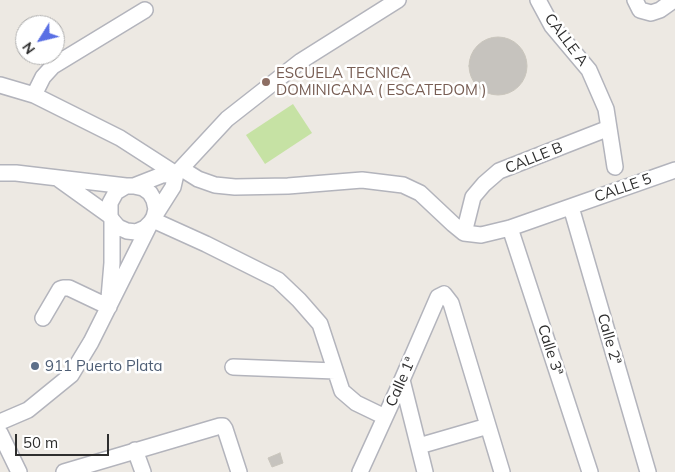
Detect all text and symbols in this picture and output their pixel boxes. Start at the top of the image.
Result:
street label: CALLE A [540,10,592,70]
north arrow [15,15,65,65]
text: N [18,39,39,58]
place label: ESCUELA TECNICA DOMINICANA ( ESCATEDOM ) [276,64,487,99]
marker: ESCUELA TECNICA DOMINICANA ( ESCATEDOM ) [260,76,272,88]
street label: CALLE B [503,138,565,178]
street label: CALLE 5 [592,170,654,206]
street label: Calle 2ª [593,311,625,367]
street label: Calle 3ª [533,322,567,378]
street label: Calle 1ª [382,355,420,409]
place label: 911 Puerto Plata [45,357,162,375]
marker: 911 Puerto Plata [29,360,41,372]
scale bar [18,424,111,456]
text: 50 m [23,433,58,452]

